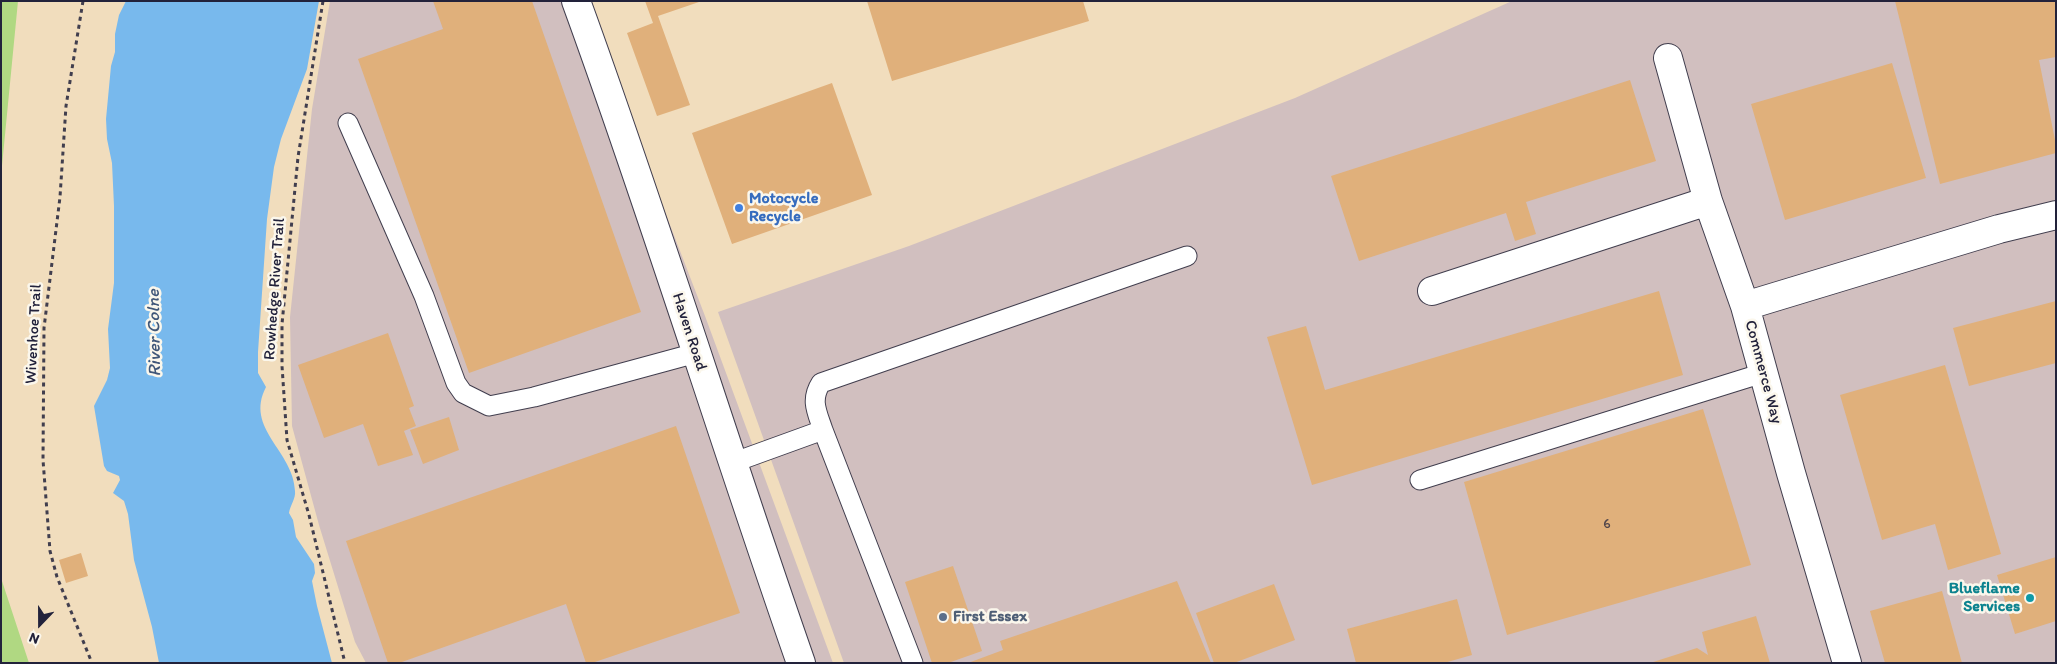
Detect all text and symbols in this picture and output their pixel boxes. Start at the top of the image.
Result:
place label: Motocycle Recycle [749,189,818,227]
marker: Motocycle Recycle [733,202,745,214]
street label: Rowhedge River Trail [260,217,290,361]
street label: Wivenhoe Trail [22,283,46,385]
water label: River Colne [143,289,167,377]
street label: Haven Road [667,291,711,373]
street label: Commerce Way [1740,318,1786,426]
house number: 6 [1603,516,1611,532]
place label: Blueflame Services [1949,579,2020,617]
marker: Blueflame Services [2024,592,2036,604]
north arrow [15,599,65,649]
place label: First Essex [953,607,1027,627]
marker: First Essex [937,611,949,623]
text: N [27,629,42,648]

